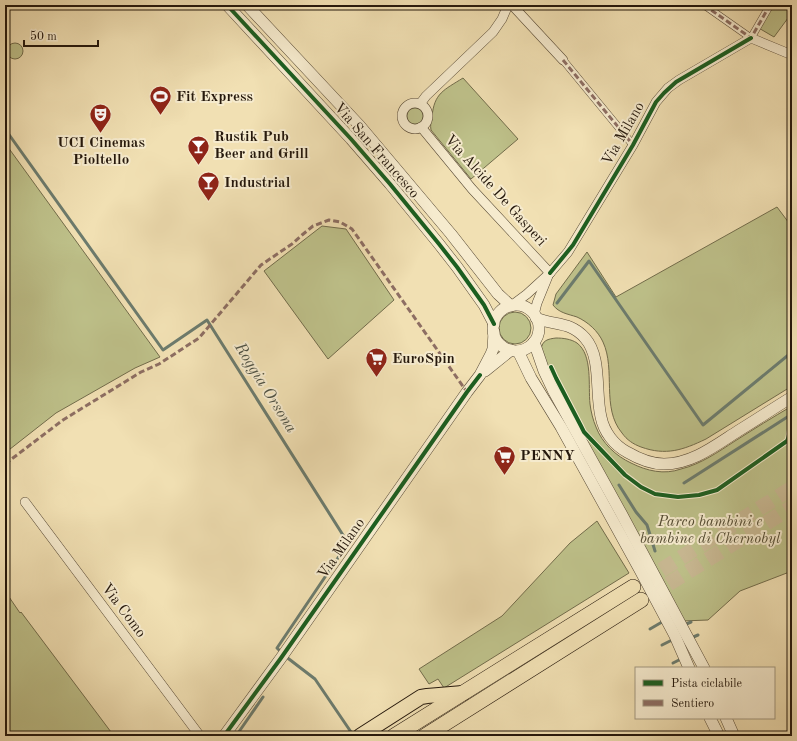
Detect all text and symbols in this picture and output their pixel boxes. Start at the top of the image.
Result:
scale bar [24,22,98,48]
text: 50 m [30,30,57,43]
sports icon: Fit Express [148,84,174,117]
place label: Fit Express [176,90,253,105]
street label: Via San Francesco [331,100,421,202]
street label: Via Milano [600,100,648,168]
theatre icon: UCI Cinemas Pioltello [88,101,114,134]
place label: Rustik Pub Beer and Grill [214,130,309,162]
street label: Via Alcide De Gasperi [441,132,549,250]
bar icon: Rustik Pub Beer and Grill [185,133,211,166]
place label: UCI Cinemas Pioltello [57,136,145,168]
bar icon: Industrial [196,170,222,203]
place label: Industrial [224,176,291,191]
water label: Roggia Orsona [230,339,299,436]
supermarket icon: EuroSpin [363,346,389,379]
place label: EuroSpin [392,352,455,367]
supermarket icon: PENNY [491,443,517,476]
place label: PENNY [520,449,575,464]
park label: Parco bambini e bambine di Chernobyl [640,515,781,547]
street label: Via Milano [316,516,368,582]
street label: Via Como [98,581,148,641]
legend [635,667,775,719]
text: Pista ciclabile [671,678,743,690]
text: Sentiero [671,698,714,710]

